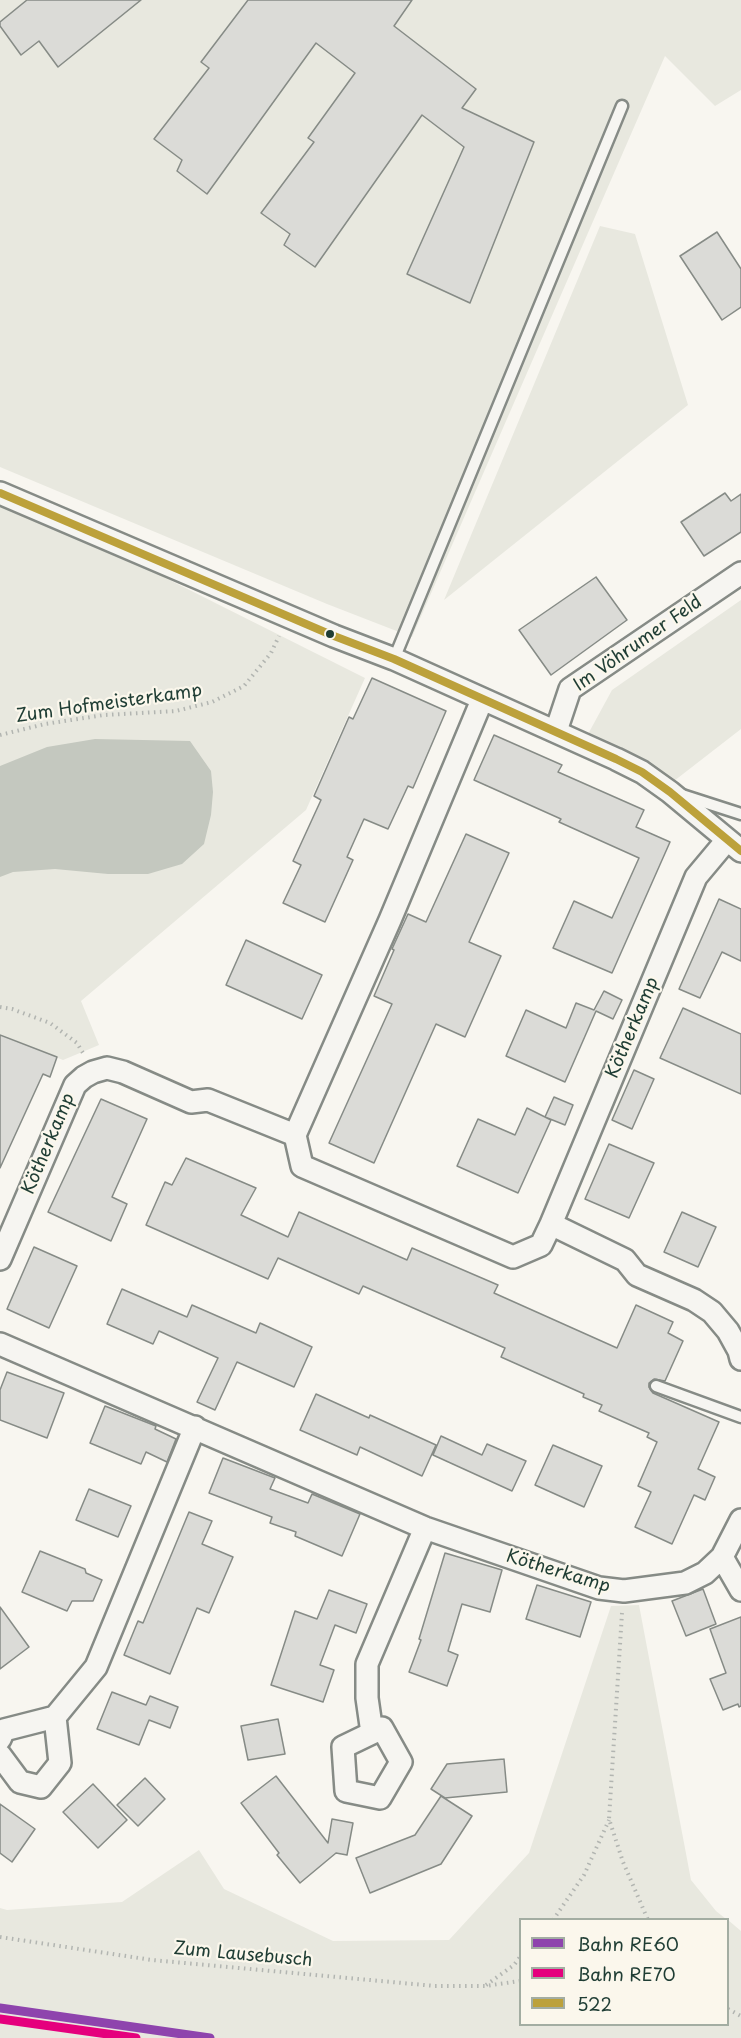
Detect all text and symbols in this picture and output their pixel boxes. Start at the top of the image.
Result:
street label: Im Vöhrumer Feld [570,592,706,696]
unlabelled marker [324,628,336,640]
street label: Zum Hofmeisterkamp [14,680,204,728]
street label: Kötherkamp [602,974,664,1082]
street label: Kötherkamp [18,1090,80,1198]
street label: Kötherkamp [503,1546,613,1598]
legend [519,1918,729,2026]
text: Bahn RE60 [577,1930,679,1957]
street label: Zum Lausebusch [173,1938,313,1972]
text: Bahn RE70 [577,1960,676,1987]
text: 522 [577,1990,612,2017]

